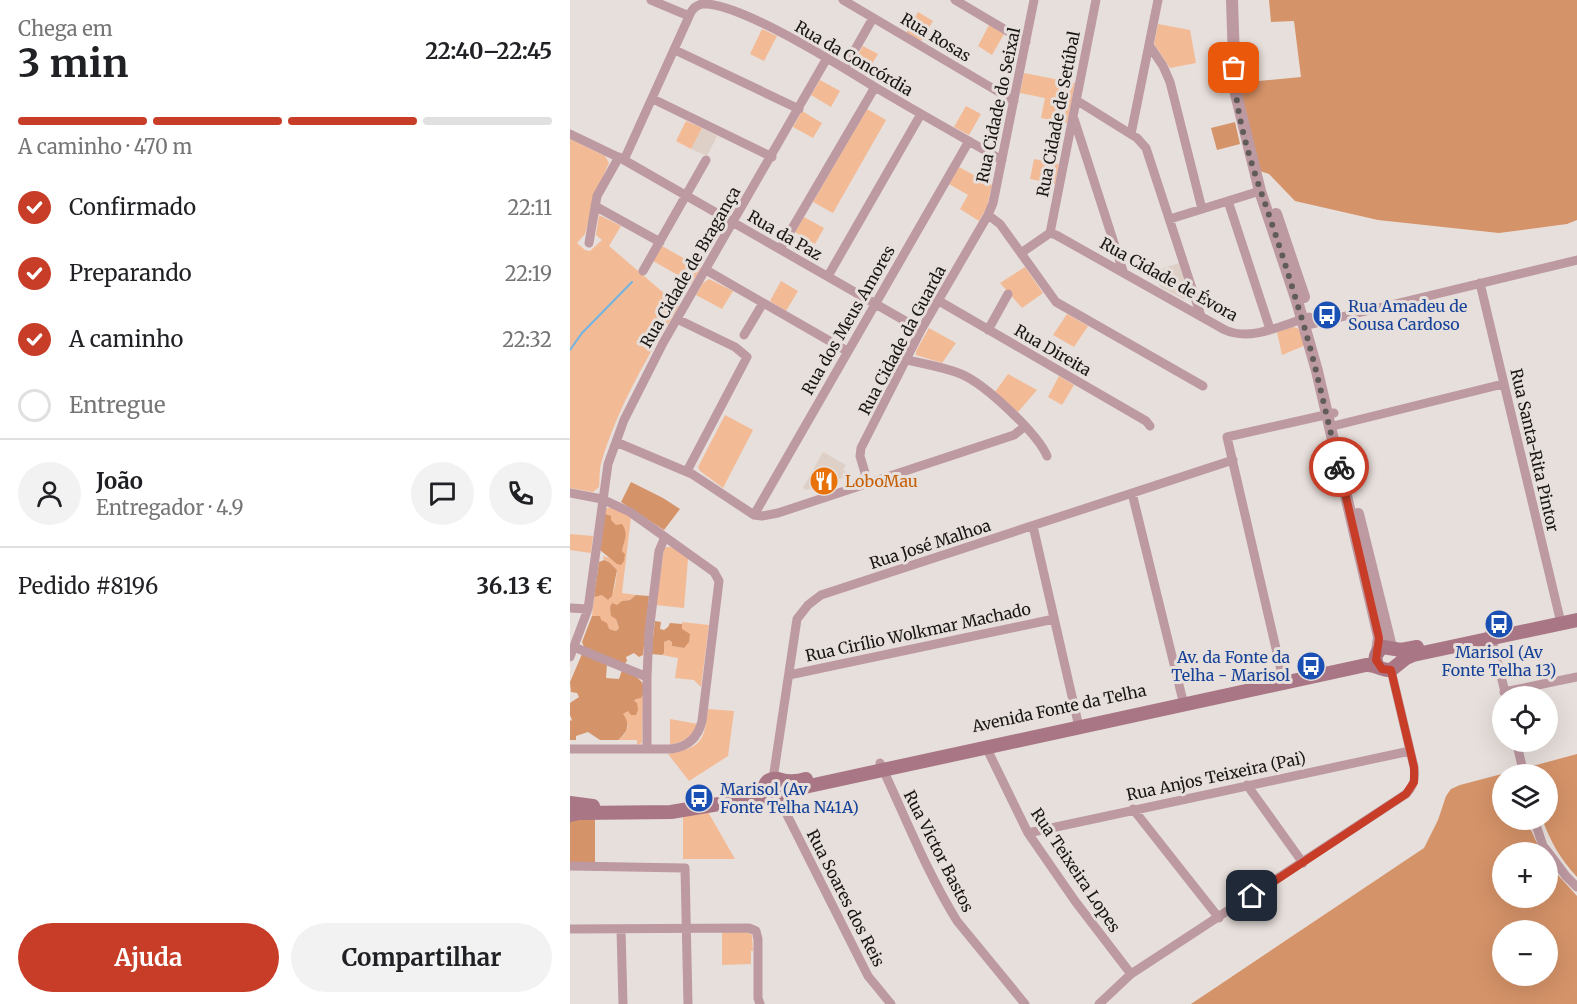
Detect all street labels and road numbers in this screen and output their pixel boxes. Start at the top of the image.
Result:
street label: Rua Rosas [897,8,975,66]
street label: Rua da Concórdia [791,16,917,100]
street label: Rua Cidade do Seixal [972,25,1024,185]
street label: Rua Cidade de Setúbal [1032,29,1084,199]
street label: Rua Cidade de Bragança [636,183,745,351]
street label: Rua da Paz [744,206,826,265]
street label: Rua Cidade de Évora [1097,233,1242,325]
street label: Rua dos Meus Amores [797,242,899,398]
street label: Rua Cidade da Guarda [854,261,950,418]
street label: Rua Direita [1011,320,1095,380]
street label: Rua Santa-Rita Pintor [1506,366,1564,534]
street label: Rua José Malhoa [867,515,994,573]
street label: Rua Cirílio Wolkmar Machado [803,598,1033,666]
street label: Avenida Fonte da Telha [969,680,1148,736]
street label: Rua Anjos Teixeira (Pai) [1125,747,1307,805]
street label: Rua Victor Bastos [900,787,978,915]
street label: Rua Teixeira Lopes [1027,804,1125,936]
street label: Rua Soares dos Reis [803,826,889,970]

